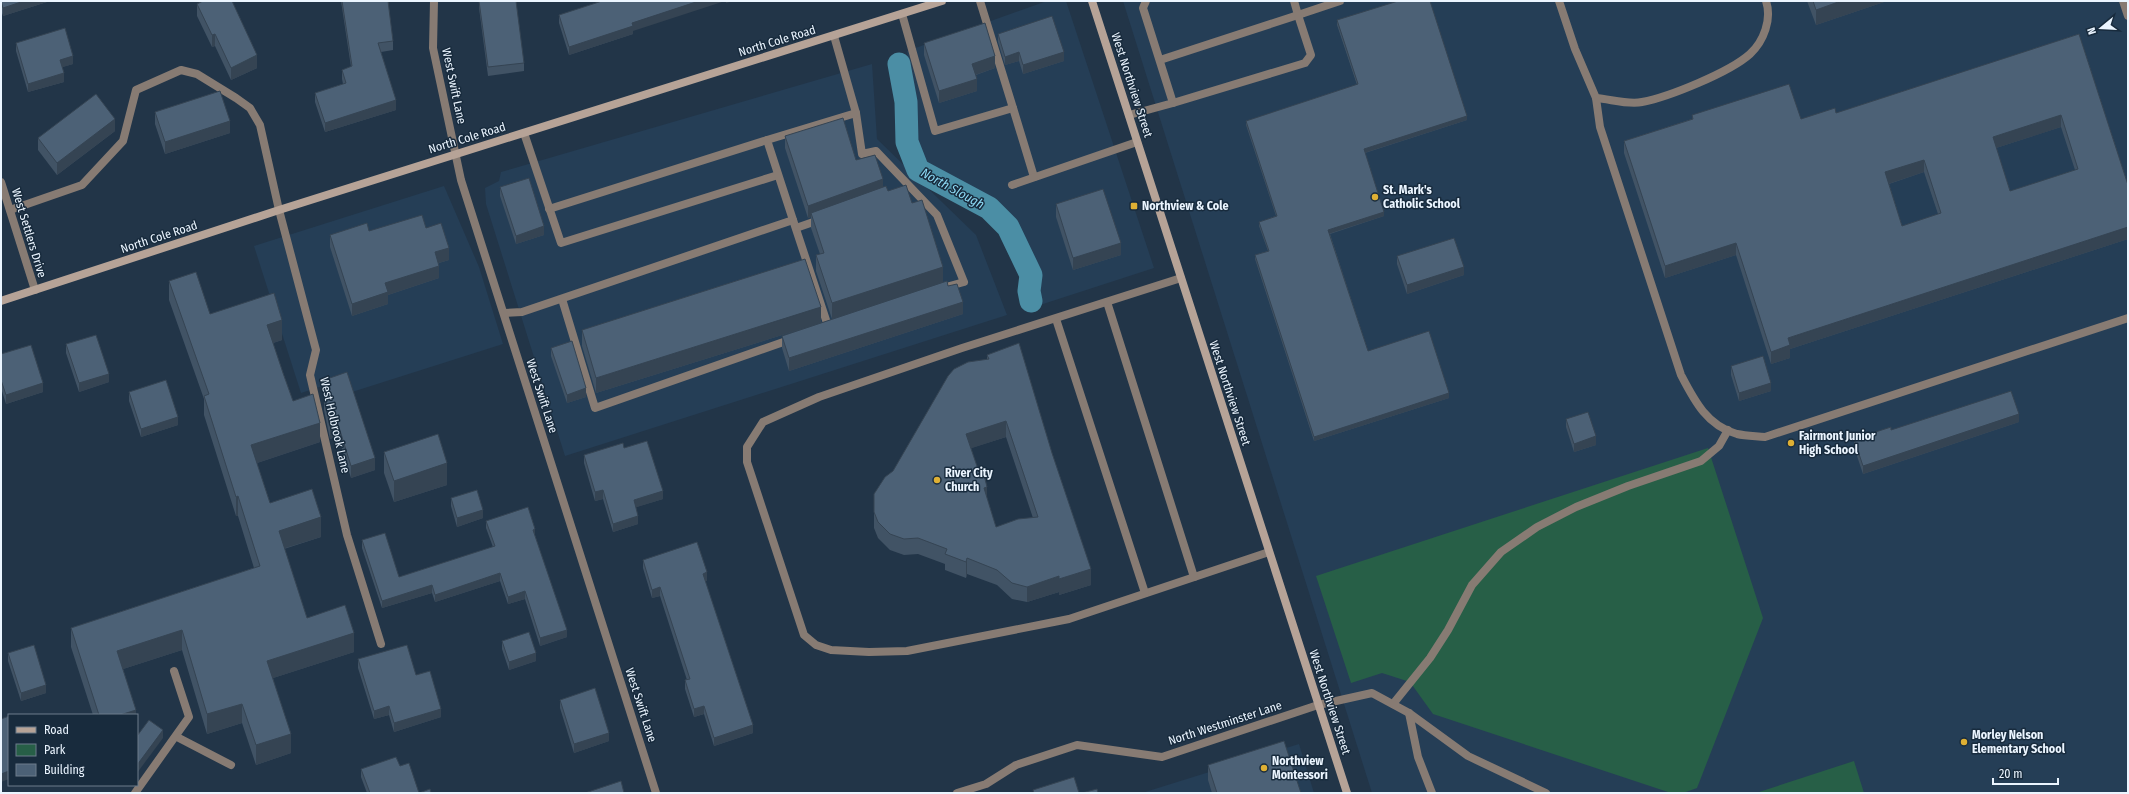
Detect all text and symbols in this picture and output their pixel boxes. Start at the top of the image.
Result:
north arrow [2081,8,2121,48]
street label: North Cole Road [737,23,817,59]
text: N [2085,26,2099,36]
street label: West Northview Street [1108,31,1156,139]
street label: West Swift Lane [439,47,469,125]
street label: North Cole Road [427,120,507,156]
water label: North Slough [918,165,987,212]
place label: St. Mark's Catholic School [1383,183,1461,211]
street label: West Settlers Drive [9,187,49,279]
marker: St. Mark's Catholic School [1370,192,1380,202]
place label: Northview & Cole [1142,199,1229,213]
marker: Northview & Cole [1129,201,1139,211]
street label: North Cole Road [119,218,199,256]
street label: West Northview Street [1206,339,1254,447]
street label: West Swift Lane [523,357,561,435]
street label: West Holbrook Lane [317,376,353,474]
place label: Fairmont Junior High School [1799,429,1876,457]
marker: Fairmont Junior High School [1786,438,1796,448]
place label: River City Church [945,466,993,494]
marker: River City Church [932,475,942,485]
street label: West Northview Street [1306,648,1354,756]
street label: West Swift Lane [622,666,660,744]
street label: North Westminster Lane [1167,698,1284,748]
legend [8,714,138,786]
text: Road [44,723,69,737]
place label: Morley Nelson Elementary School [1972,728,2066,756]
marker: Morley Nelson Elementary School [1959,737,1969,747]
text: Park [44,743,66,757]
place label: Northview Montessori [1272,754,1328,782]
scale bar [1993,760,2058,786]
text: Building [44,763,85,777]
marker: Northview Montessori [1259,763,1269,773]
text: 20 m [1999,767,2023,781]

